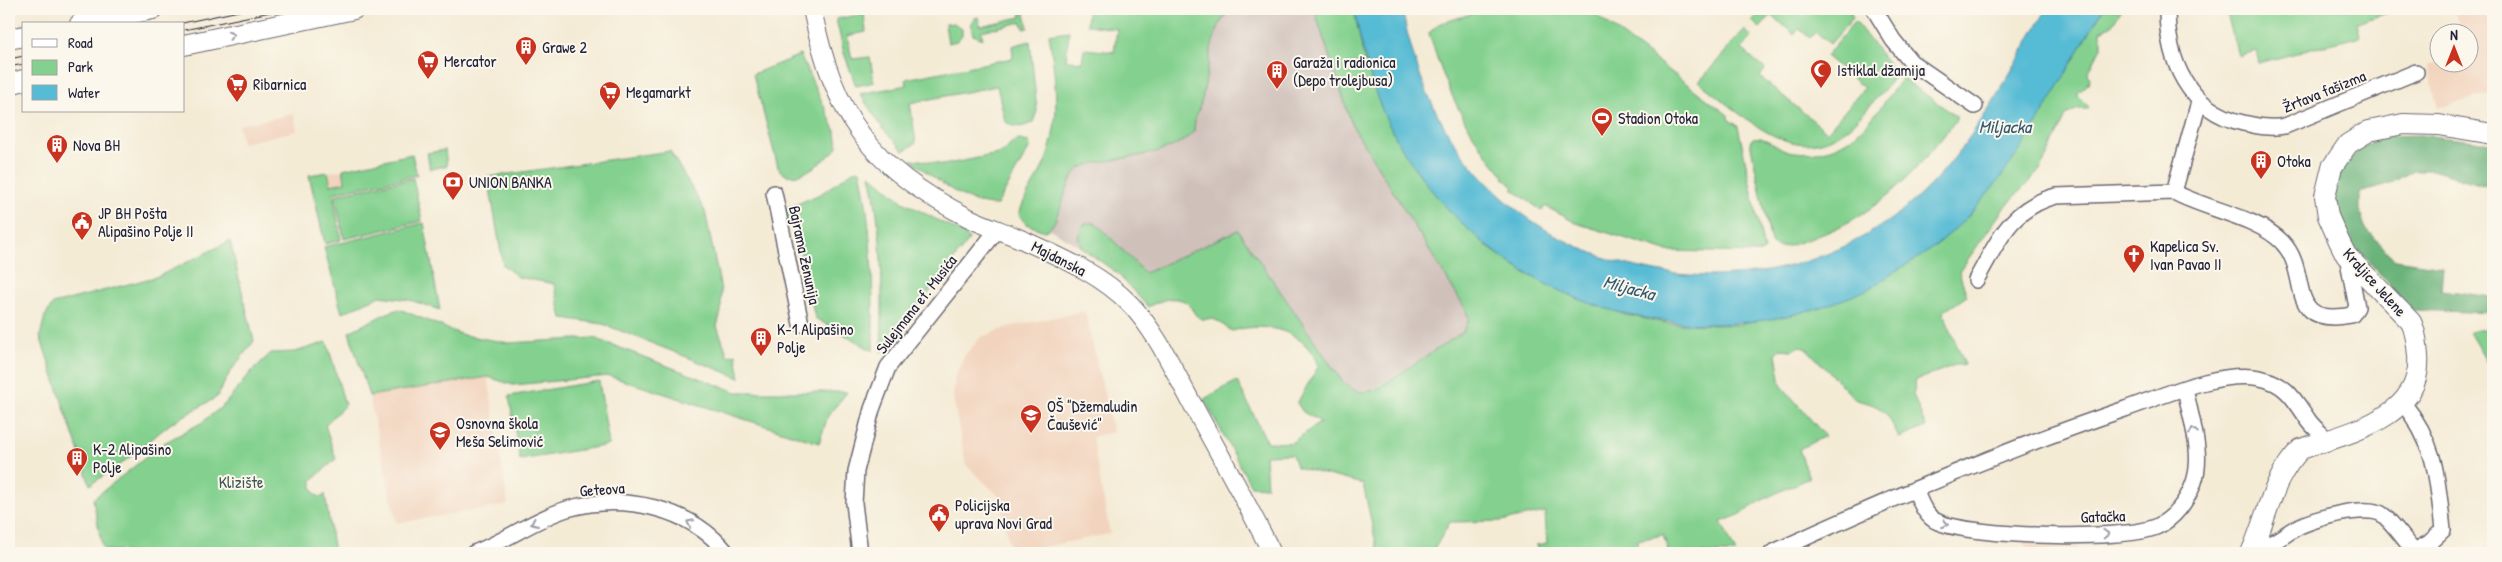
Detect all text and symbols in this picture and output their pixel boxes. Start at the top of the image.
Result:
legend [22,22,185,112]
north arrow [2430,22,2480,72]
text: N [2450,25,2458,44]
one-way arrow [227,30,236,41]
text: Road [68,32,93,53]
building icon: Grawe 2 [514,35,538,66]
place label: Grawe 2 [542,36,588,58]
supermarket icon: Mercator [416,49,440,80]
place label: Mercator [444,50,497,72]
place label: Garaža i radionica (Depo trolejbusa) [1293,51,1395,91]
text: Park [68,56,93,77]
mosque icon: Istiklal džamija [1809,58,1833,89]
building icon: Garaža i radionica (Depo trolejbusa) [1265,59,1289,90]
place label: Istiklal džamija [1837,59,1925,81]
street label: Žrtava fašizma [2279,64,2369,118]
supermarket icon: Ribarnica [225,72,249,103]
place label: Ribarnica [253,73,306,95]
supermarket icon: Megamarkt [598,80,622,111]
place label: Megamarkt [626,81,691,103]
text: Water [68,82,100,103]
sports icon: Stadion Otoka [1590,106,1614,137]
place label: Stadion Otoka [1618,107,1698,129]
water label: Miljacka [1979,114,2033,139]
building icon: Nova BH [45,133,69,164]
place label: Nova BH [73,134,120,156]
building icon: Otoka [2249,149,2273,180]
place label: Otoka [2277,150,2311,172]
bank icon: UNION BANKA [441,170,465,201]
place label: UNION BANKA [469,171,552,193]
place label: JP BH Pošta Alipašino Polje II [98,202,194,242]
street label: Bajrama Zenunija [784,204,826,306]
public building icon: JP BH Pošta Alipašino Polje II [70,210,94,241]
street label: Majdanska [1028,235,1090,281]
place label: Kapelica Sv. Ivan Pavao II [2150,235,2222,275]
church icon: Kapelica Sv. Ivan Pavao II [2122,243,2146,274]
street label: Kraljice Jelene [2338,243,2412,321]
street label: Sulejmana ef. Musića [870,250,962,358]
water label: Miljacka [1601,269,1660,307]
place label: K-1 Alipašino Polje [777,318,854,358]
building icon: K-1 Alipašino Polje [749,326,773,357]
place label: OŠ "Džemaludin Čaušević" [1047,395,1137,435]
school or university icon: OŠ "Džemaludin Čaušević" [1019,403,1043,434]
place label: Osnovna škola Meša Selimović [456,412,544,452]
school or university icon: Osnovna škola Meša Selimović [428,420,452,451]
one-way arrow [2188,427,2199,435]
place label: K-2 Alipašino Polje [93,438,172,478]
building icon: K-2 Alipašino Polje [65,446,89,477]
park label: Klizište [219,471,264,493]
street label: Geteova [579,476,625,502]
place label: Policijska uprava Novi Grad [955,494,1052,534]
public building icon: Policijska uprava Novi Grad [927,502,951,533]
street label: Gatačka [2080,504,2126,528]
one-way arrow [530,517,539,527]
one-way arrow [686,519,695,529]
one-way arrow [1940,519,1948,529]
one-way arrow [2103,529,2111,540]

